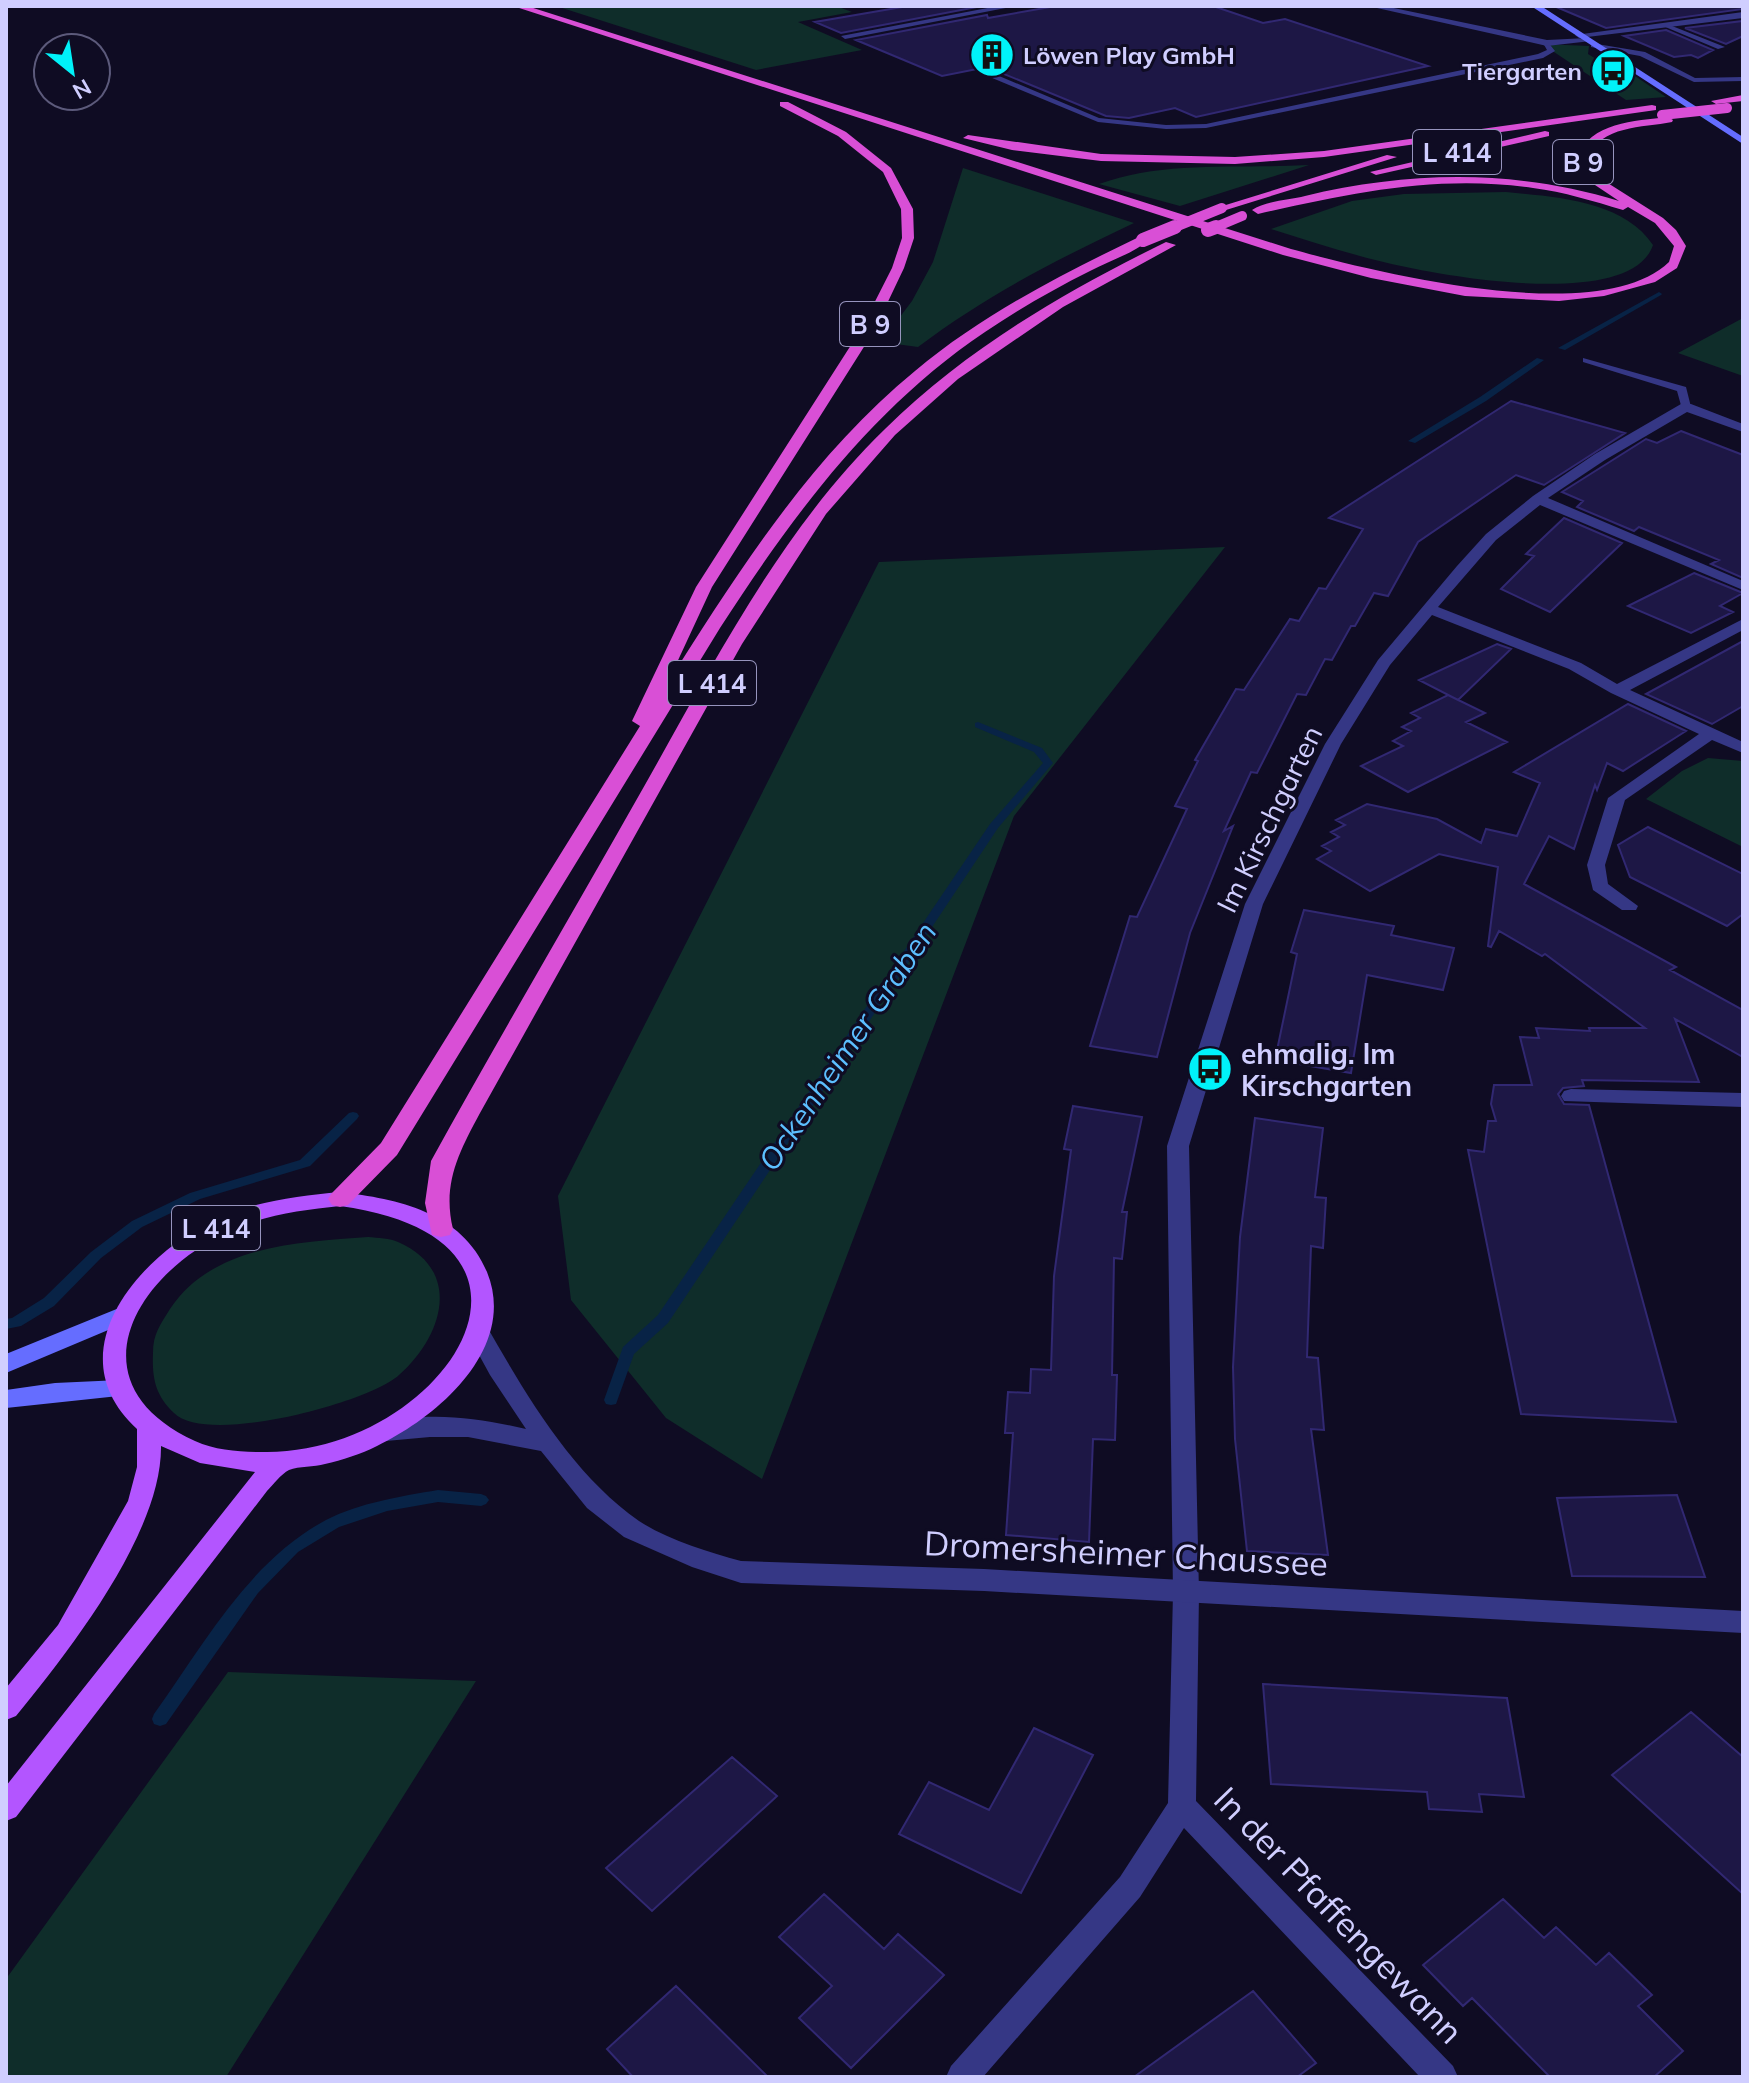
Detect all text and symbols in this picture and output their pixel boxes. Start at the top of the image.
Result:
building icon: Löwen Play GmbH [968,31,1016,79]
north arrow [32,32,112,112]
place label: Löwen Play GmbH [1023,40,1235,70]
bus stop icon: Tiergarten [1589,47,1637,95]
place label: Tiergarten [1462,56,1582,86]
text: N [68,73,96,106]
road number: L 414 [1413,130,1501,174]
road number: B 9 [1553,140,1613,184]
road number: B 9 [840,302,900,346]
road number: L 414 [668,661,756,705]
street label: Im Kirschgarten [1209,720,1329,918]
water label: Ockenheimer Graben [750,914,944,1178]
place label: ehmalig. Im Kirschgarten [1241,1036,1412,1103]
bus stop icon: ehmalig. Im Kirschgarten [1186,1045,1234,1093]
road number: L 414 [172,1206,260,1250]
street label: Dromersheimer Chaussee [923,1521,1329,1585]
street label: In der Pfaffengewann [1205,1778,1473,2052]

